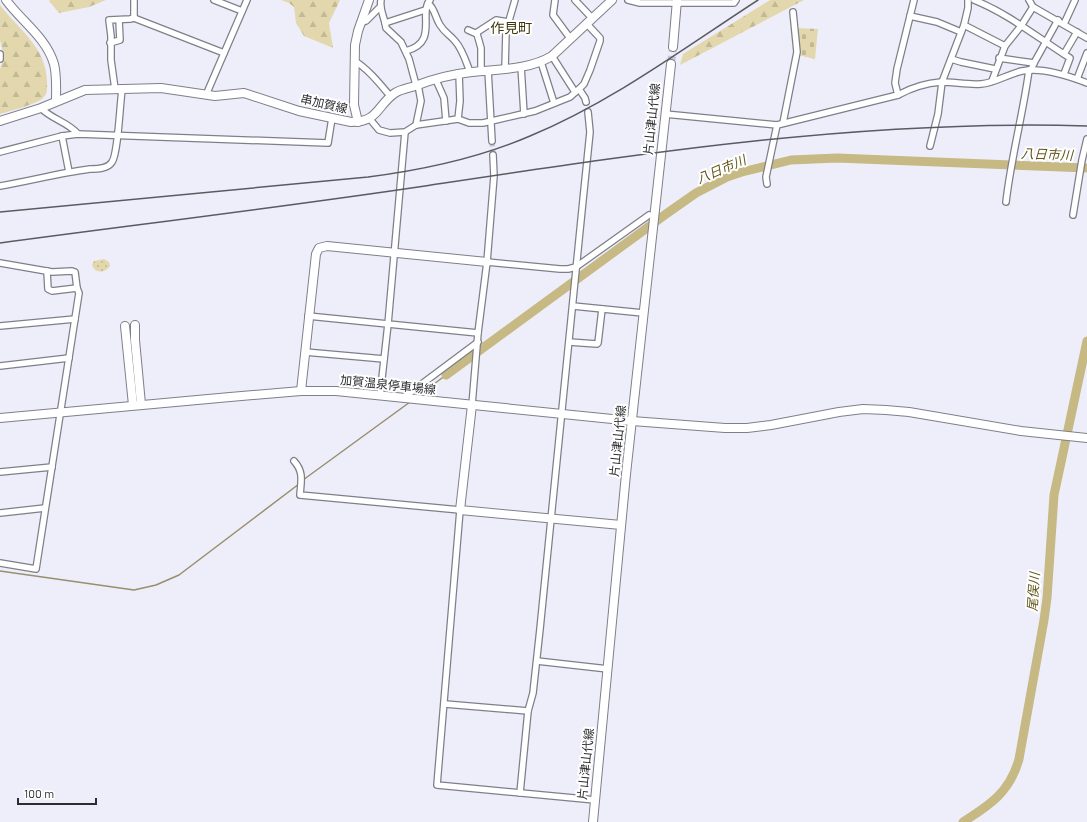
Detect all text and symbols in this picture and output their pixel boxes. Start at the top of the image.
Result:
district label: 作見町 [490,19,532,36]
street label: 片山津山代線 [640,82,662,155]
street label: 串加賀線 [299,91,349,115]
water label: 八日市川 [1021,145,1075,163]
water label: 八日市川 [694,151,750,187]
street label: 加賀温泉停車場線 [340,372,437,396]
street label: 片山津山代線 [606,404,628,477]
water label: 尾俣川 [1024,570,1042,612]
street label: 片山津山代線 [574,727,596,800]
scale bar [18,780,96,806]
text: 100 m [24,786,54,800]

